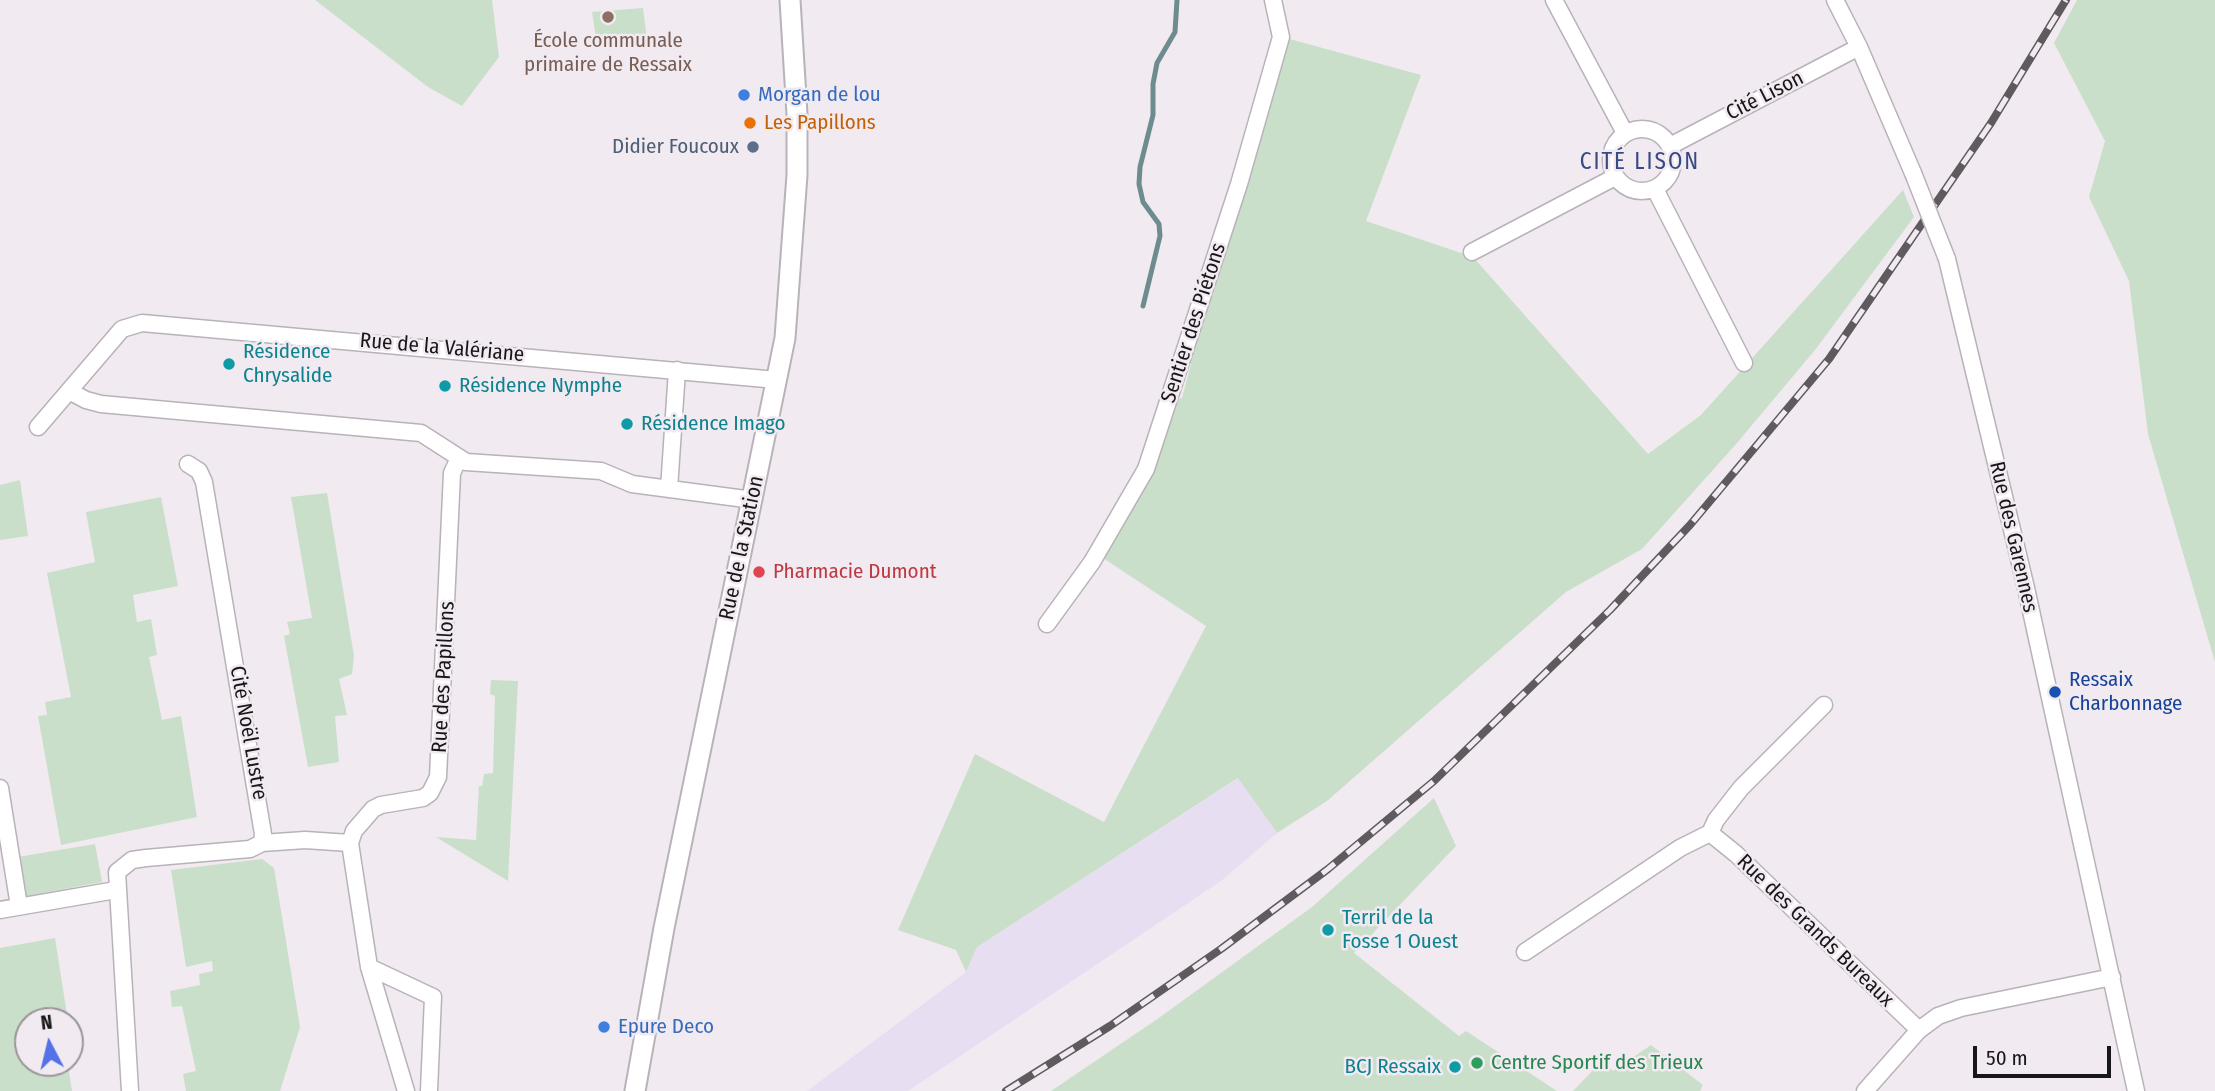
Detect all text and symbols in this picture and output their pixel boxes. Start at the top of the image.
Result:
marker: École communale primaire de Ressaix [600,9,616,25]
place label: École communale primaire de Ressaix [524,28,692,78]
street label: Cité Lison [1722,66,1808,126]
place label: Morgan de lou [758,82,881,108]
marker: Morgan de lou [736,87,752,103]
place label: Les Papillons [764,110,876,136]
marker: Les Papillons [742,115,758,131]
place label: Didier Foucoux [612,134,739,160]
marker: Didier Foucoux [745,139,761,155]
district label: CITÉ LISON [1581,149,1699,177]
street label: Sentier des Piétons [1156,240,1232,406]
street label: Rue de la Valériane [359,328,525,368]
place label: Résidence Chrysalide [243,339,332,389]
marker: Résidence Chrysalide [221,356,237,372]
place label: Résidence Nymphe [459,373,622,399]
marker: Résidence Nymphe [437,378,453,394]
place label: Résidence Imago [641,411,786,437]
marker: Résidence Imago [619,416,635,432]
street label: Rue des Garennes [1983,459,2043,615]
street label: Rue de la Station [714,474,770,622]
place label: Pharmacie Dumont [773,559,937,585]
marker: Pharmacie Dumont [751,564,767,580]
street label: Rue des Papillons [427,600,461,754]
street label: Cité Noël Lustre [224,664,272,802]
place label: Ressaix Charbonnage [2069,667,2182,717]
marker: Ressaix Charbonnage [2047,684,2063,700]
street label: Rue des Grands Bureaux [1731,850,1899,1012]
place label: Terril de la Fosse 1 Ouest [1342,905,1458,955]
marker: Terril de la Fosse 1 Ouest [1320,922,1336,938]
north arrow [14,1007,84,1077]
text: N [40,1011,54,1035]
place label: Epure Deco [618,1014,714,1040]
marker: Epure Deco [596,1019,612,1035]
scale bar [1977,1032,2115,1076]
text: 50 m [1986,1045,2028,1071]
place label: Centre Sportif des Trieux [1491,1050,1703,1076]
place label: BCJ Ressaix [1345,1054,1441,1080]
marker: Centre Sportif des Trieux [1469,1055,1485,1071]
marker: BCJ Ressaix [1447,1059,1463,1075]

